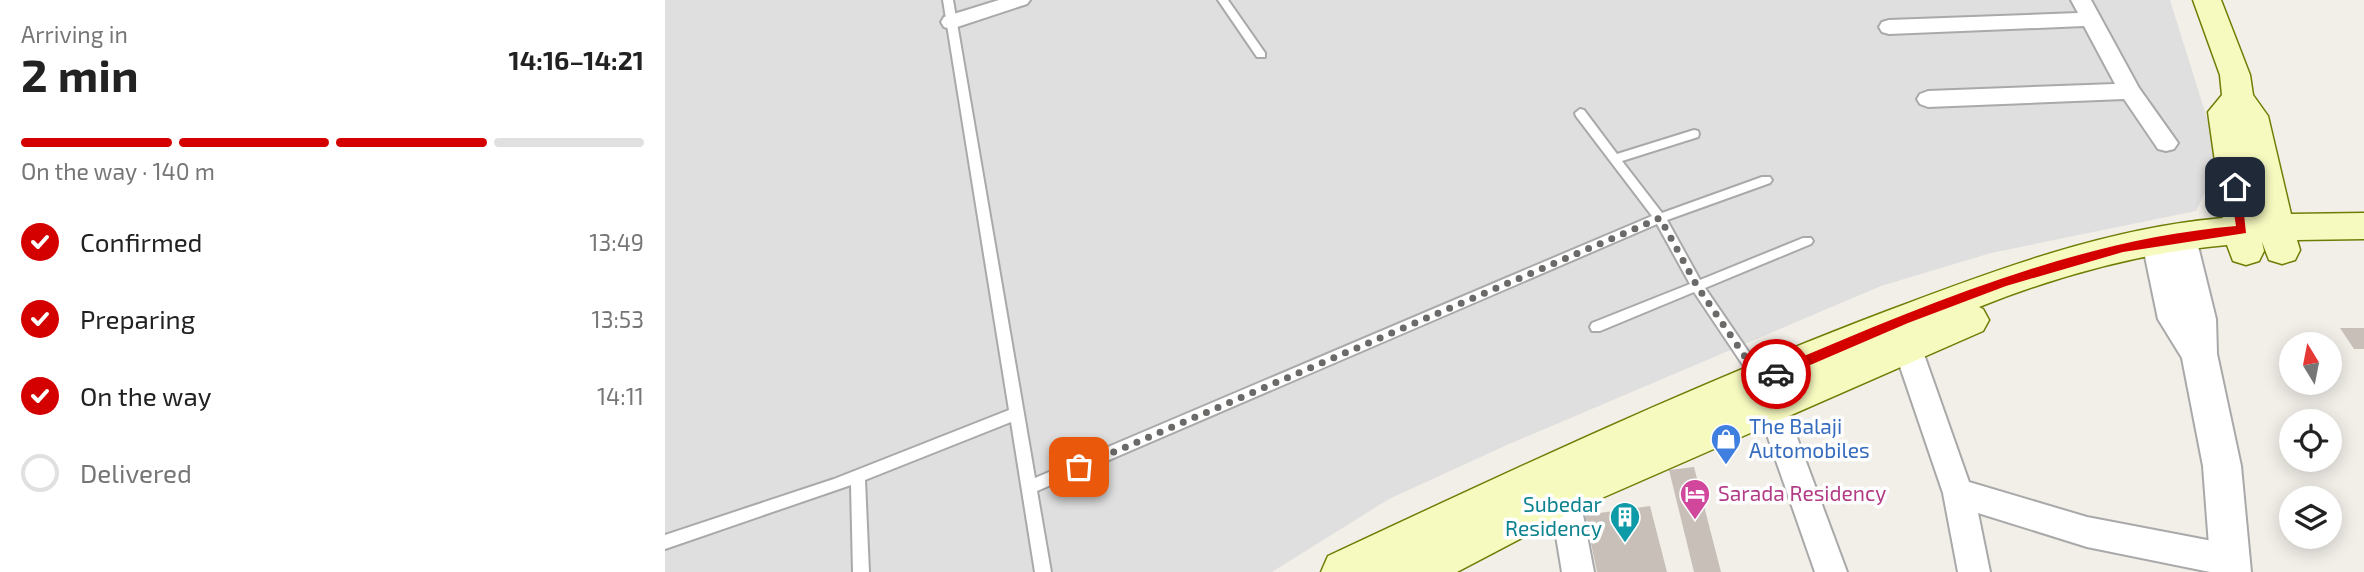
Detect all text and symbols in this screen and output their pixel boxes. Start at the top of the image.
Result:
text: Arriving in [21,20,128,48]
text: 14:16–14:21 [508,44,644,75]
text: 2 min [21,46,139,101]
text: On the way · 140 m [21,157,215,185]
pin [2205,157,2265,217]
icon: home [2216,168,2254,206]
icon: check [21,223,59,261]
text: Confirmed [80,226,203,257]
text: 13:49 [589,228,644,256]
icon: check [21,300,59,338]
text: Preparing [80,303,195,334]
text: 13:53 [592,305,644,333]
north arrow [2279,332,2341,396]
map controls [2279,332,2342,549]
courier [1741,339,1811,409]
icon: car [1757,355,1795,393]
icon: check [21,377,59,415]
text: On the way [80,380,211,411]
text: 14:11 [597,382,644,410]
button: locate [2279,409,2342,472]
place label: The Balaji Automobiles [1749,413,1870,462]
shop icon: The Balaji Automobiles [1709,422,1743,466]
pin [1049,437,1109,497]
icon: bag [1060,448,1098,486]
text: Delivered [80,457,192,488]
hotel icon: Sarada Residency [1678,477,1712,521]
place label: Sarada Residency [1718,480,1886,505]
button: layers [2279,486,2342,549]
place label: Subedar Residency [1505,491,1603,540]
building icon: Subedar Residency [1608,500,1642,544]

